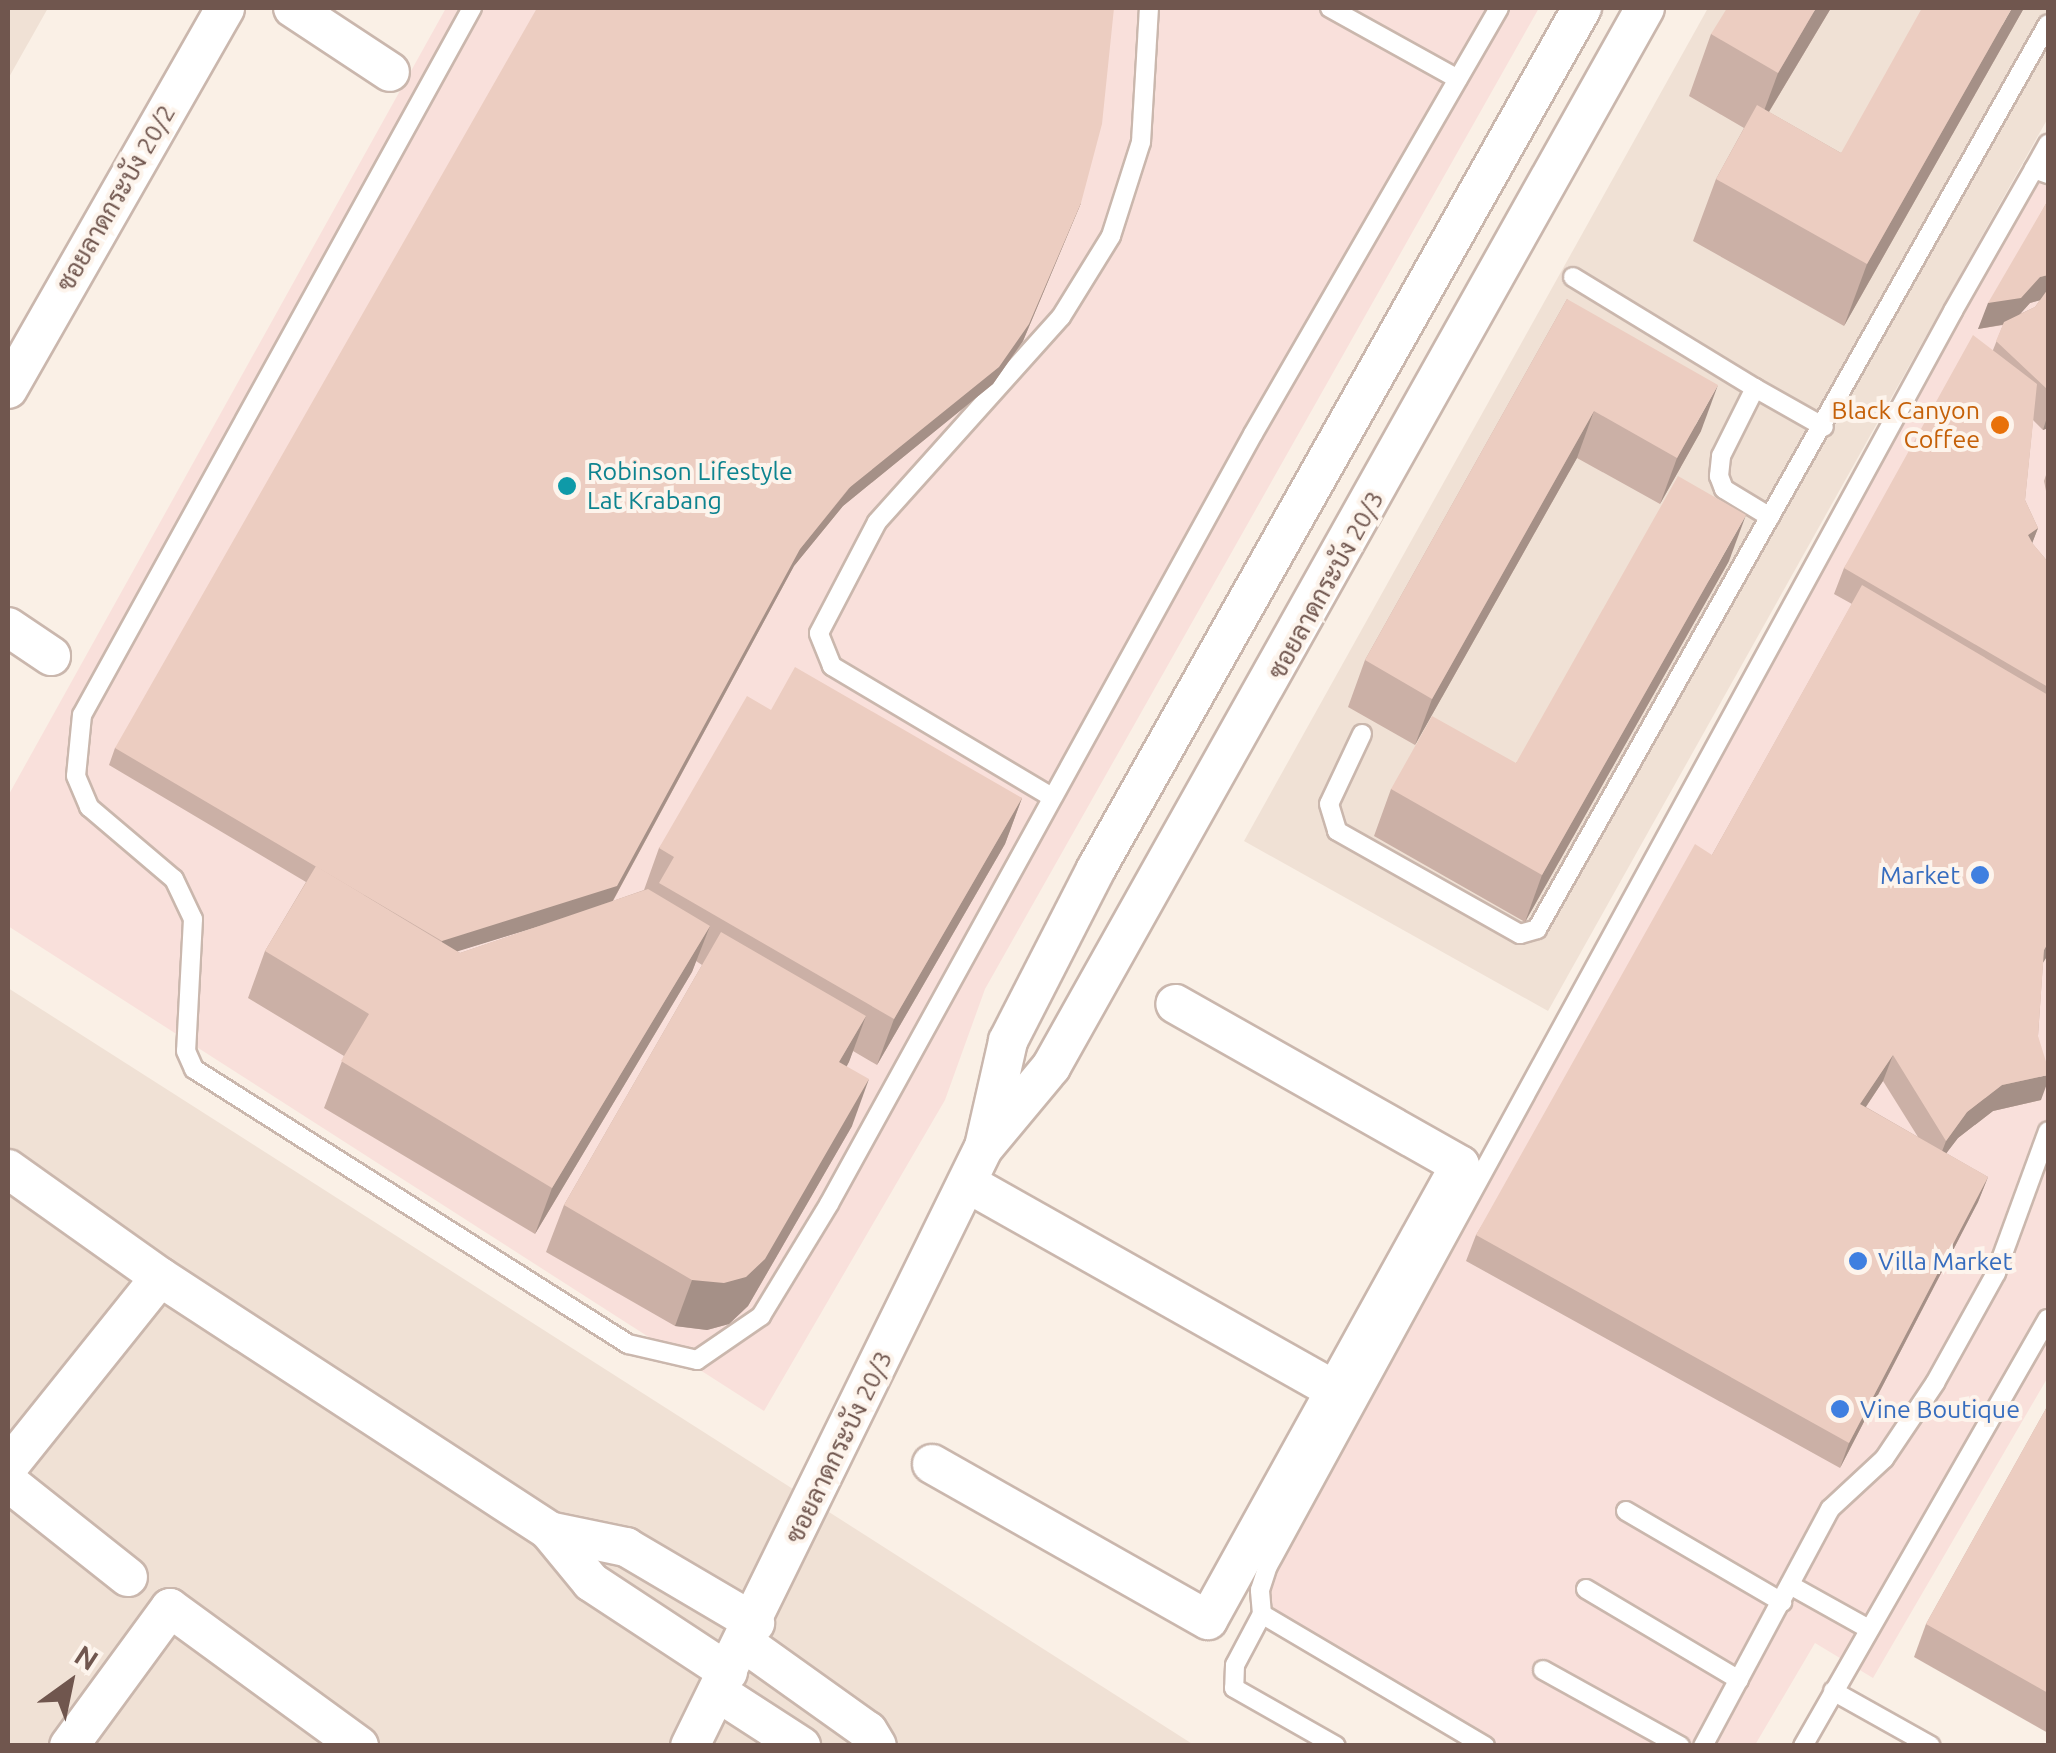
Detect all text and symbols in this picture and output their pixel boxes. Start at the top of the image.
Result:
street label: ซอยลาดกระบัง 20/2 [50,99,182,297]
place label: Black Canyon Coffee [1832,396,1980,455]
marker: Black Canyon Coffee [1989,414,2011,436]
place label: Robinson Lifestyle Lat Krabang [587,457,793,516]
marker: Robinson Lifestyle Lat Krabang [556,475,578,497]
street label: ซอยลาดกระบัง 20/3 [1262,486,1390,684]
place label: Market [1880,860,1960,890]
marker: Market [1969,864,1991,886]
place label: Villa Market [1878,1246,2012,1276]
marker: Villa Market [1847,1250,1869,1272]
street label: ซอยลาดกระบัง 20/3 [779,1346,899,1548]
place label: Vine Boutique [1860,1394,2020,1424]
marker: Vine Boutique [1829,1398,1851,1420]
north arrow [20,1633,120,1733]
text: N [69,1639,104,1676]

